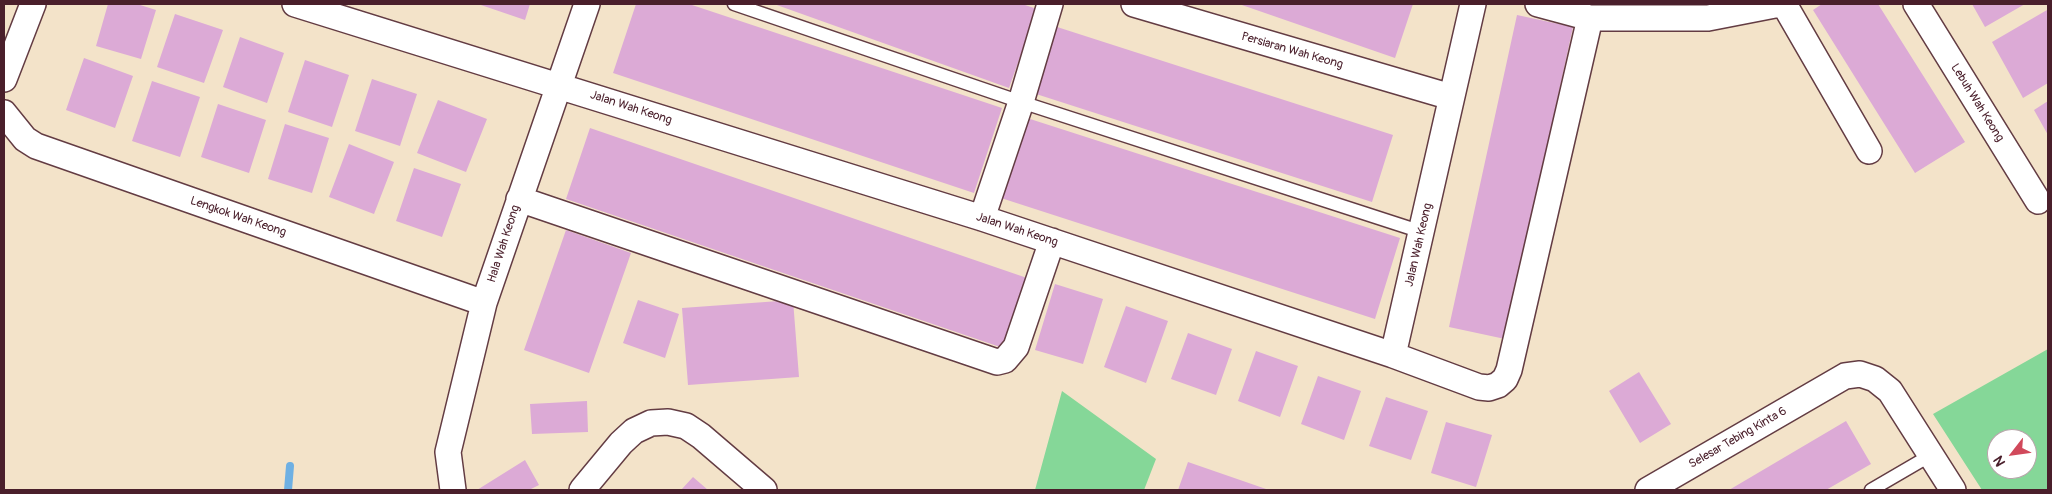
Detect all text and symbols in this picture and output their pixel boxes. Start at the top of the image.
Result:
street label: Persiaran Wah Keong [1239,30,1345,72]
street label: Lebuh Wah Keong [1947,61,2007,145]
street label: Jalan Wah Keong [588,88,674,128]
street label: Lengkok Wah Keong [188,194,288,240]
street label: Jalan Wah Keong [1402,202,1436,288]
street label: Hala Wah Keong [485,203,523,285]
street label: Jalan Wah Keong [974,210,1060,250]
street label: Selesar Tebing Kinta 6 [1686,404,1790,472]
north arrow [1987,429,2037,479]
text: N [1990,453,2009,470]

